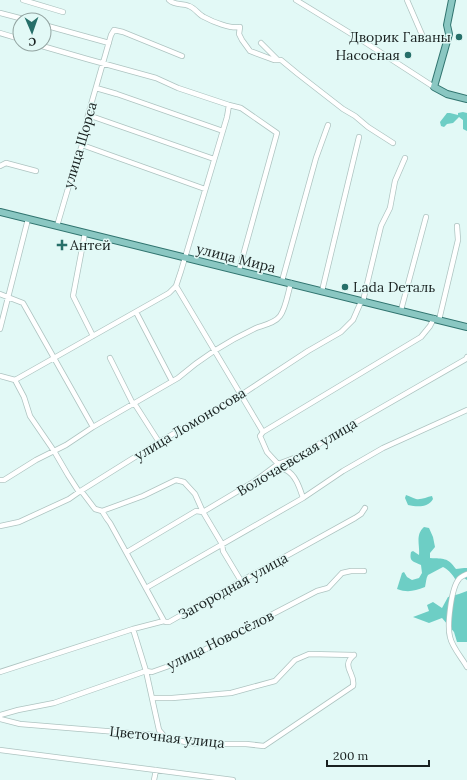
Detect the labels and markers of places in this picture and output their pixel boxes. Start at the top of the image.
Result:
place label: Дворик Гаваны [349,28,451,46]
marker: Дворик Гаваны [454,32,464,42]
place label: Насосная [335,46,400,64]
marker: Насосная [403,50,413,60]
place label: Антей [69,236,111,254]
marker: Антей [57,240,67,250]
place label: Lada Dеталь [353,278,435,296]
marker: Lada Dеталь [340,282,350,292]

